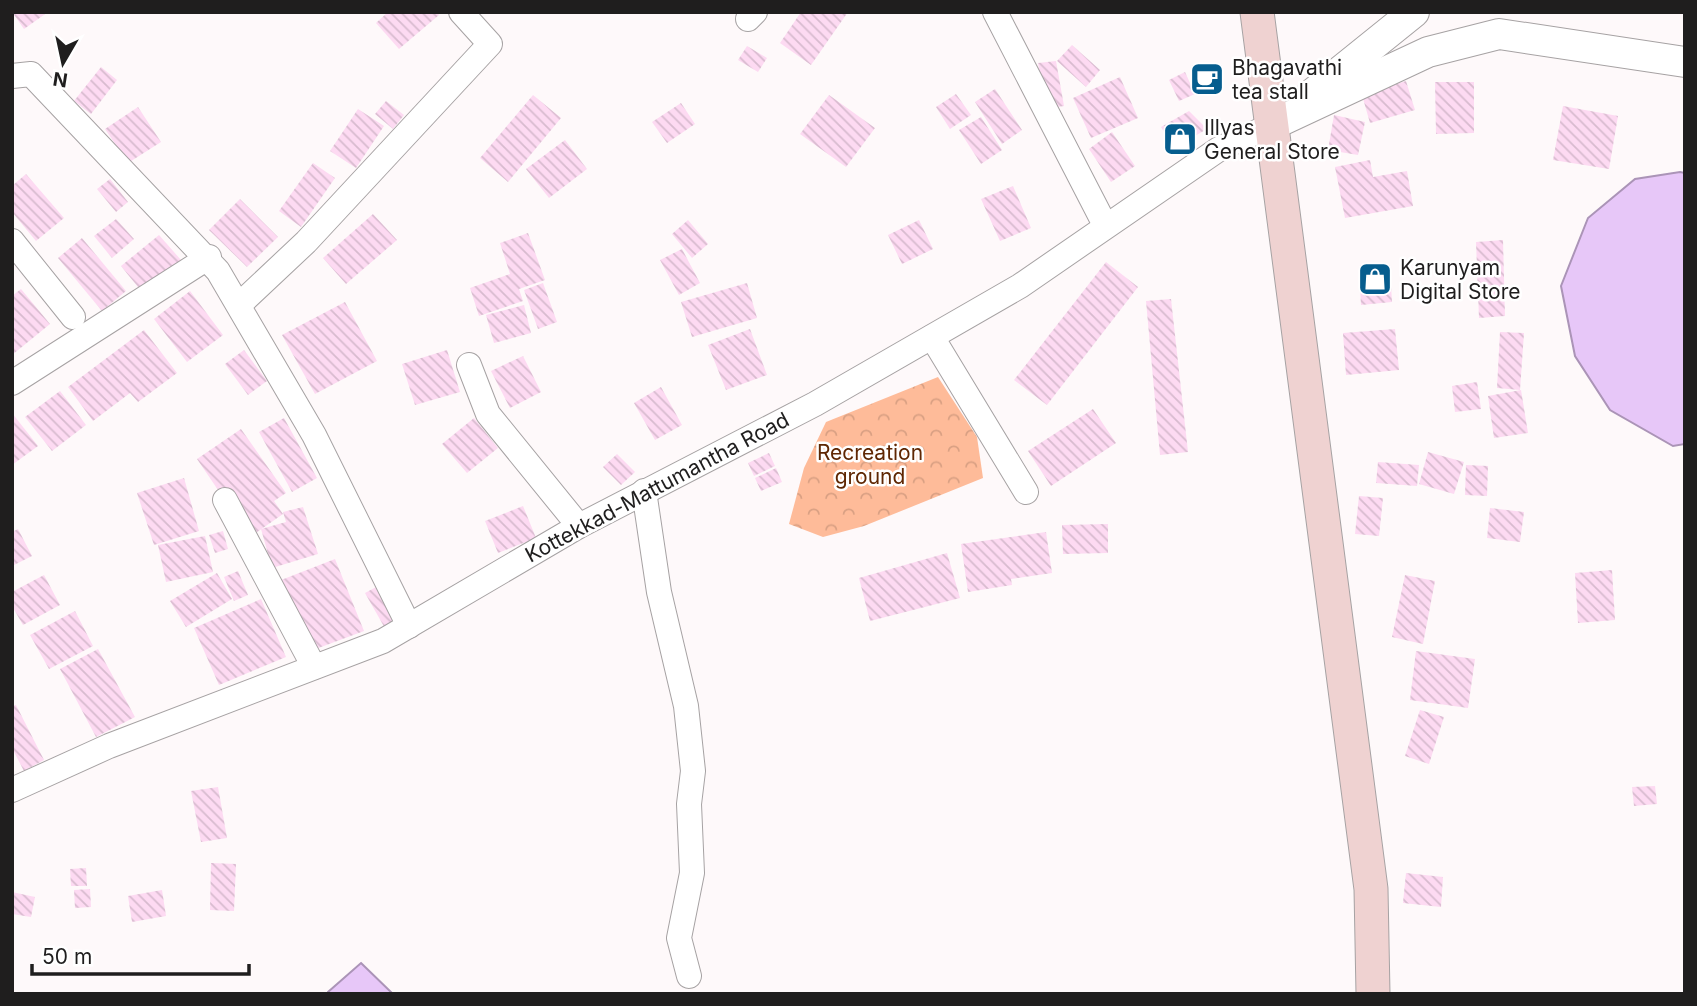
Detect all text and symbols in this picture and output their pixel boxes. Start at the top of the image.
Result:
north arrow [28,28,98,98]
place label: Bhagavathi tea stall [1232,55,1342,104]
cafe icon: Bhagavathi tea stall [1188,60,1226,98]
text: N [51,67,69,92]
place label: Illyas General Store [1204,115,1340,164]
shop icon: Illyas General Store [1161,120,1199,158]
place label: Karunyam Digital Store [1400,255,1521,304]
shop icon: Karunyam Digital Store [1356,260,1394,298]
street label: Kottekkad-Mattumantha Road [521,407,793,567]
park label: Recreation ground [817,440,923,489]
scale bar [32,932,248,976]
text: 50 m [42,944,92,969]

